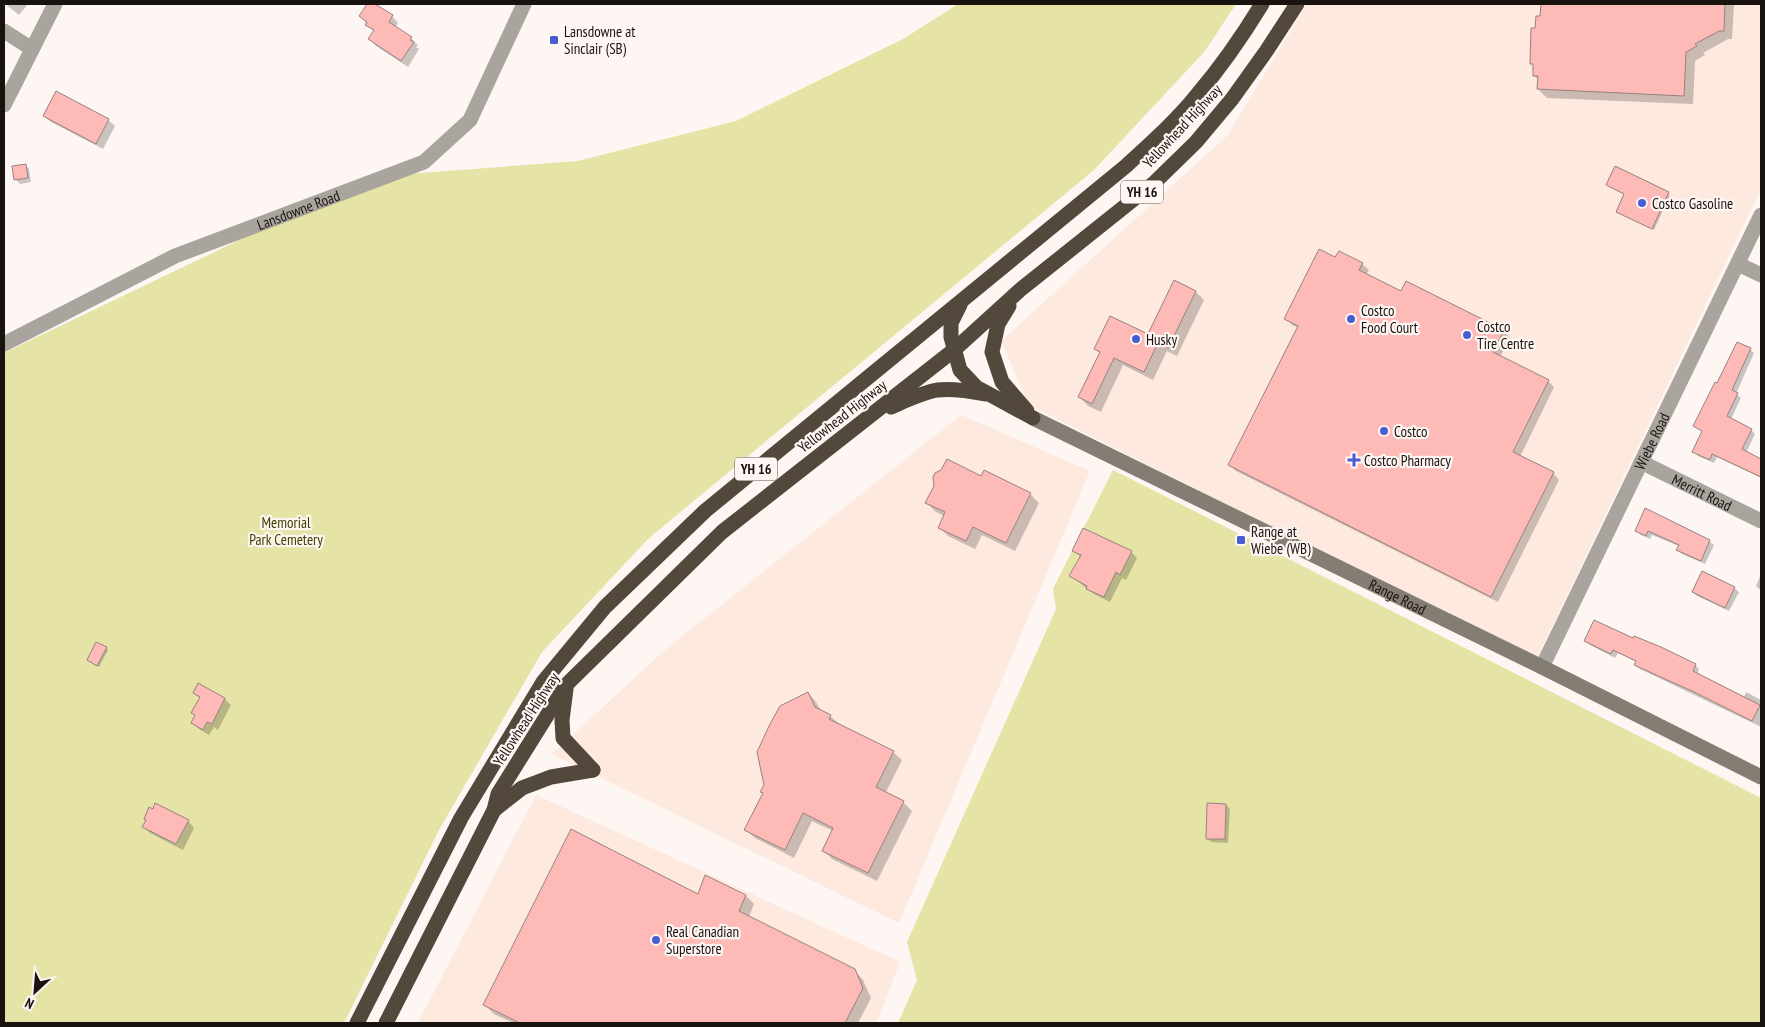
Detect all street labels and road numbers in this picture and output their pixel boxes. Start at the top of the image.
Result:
street label: Yellowhead Highway [1138,80,1226,172]
road number: YH 16 [1121,180,1163,203]
street label: Lansdowne Road [254,185,342,234]
street label: Yellowhead Highway [794,375,890,457]
street label: Wiebe Road [1630,409,1673,473]
road number: YH 16 [735,458,777,480]
street label: Merritt Road [1669,469,1735,515]
street label: Range Road [1366,574,1429,618]
street label: Yellowhead Highway [489,668,563,769]

